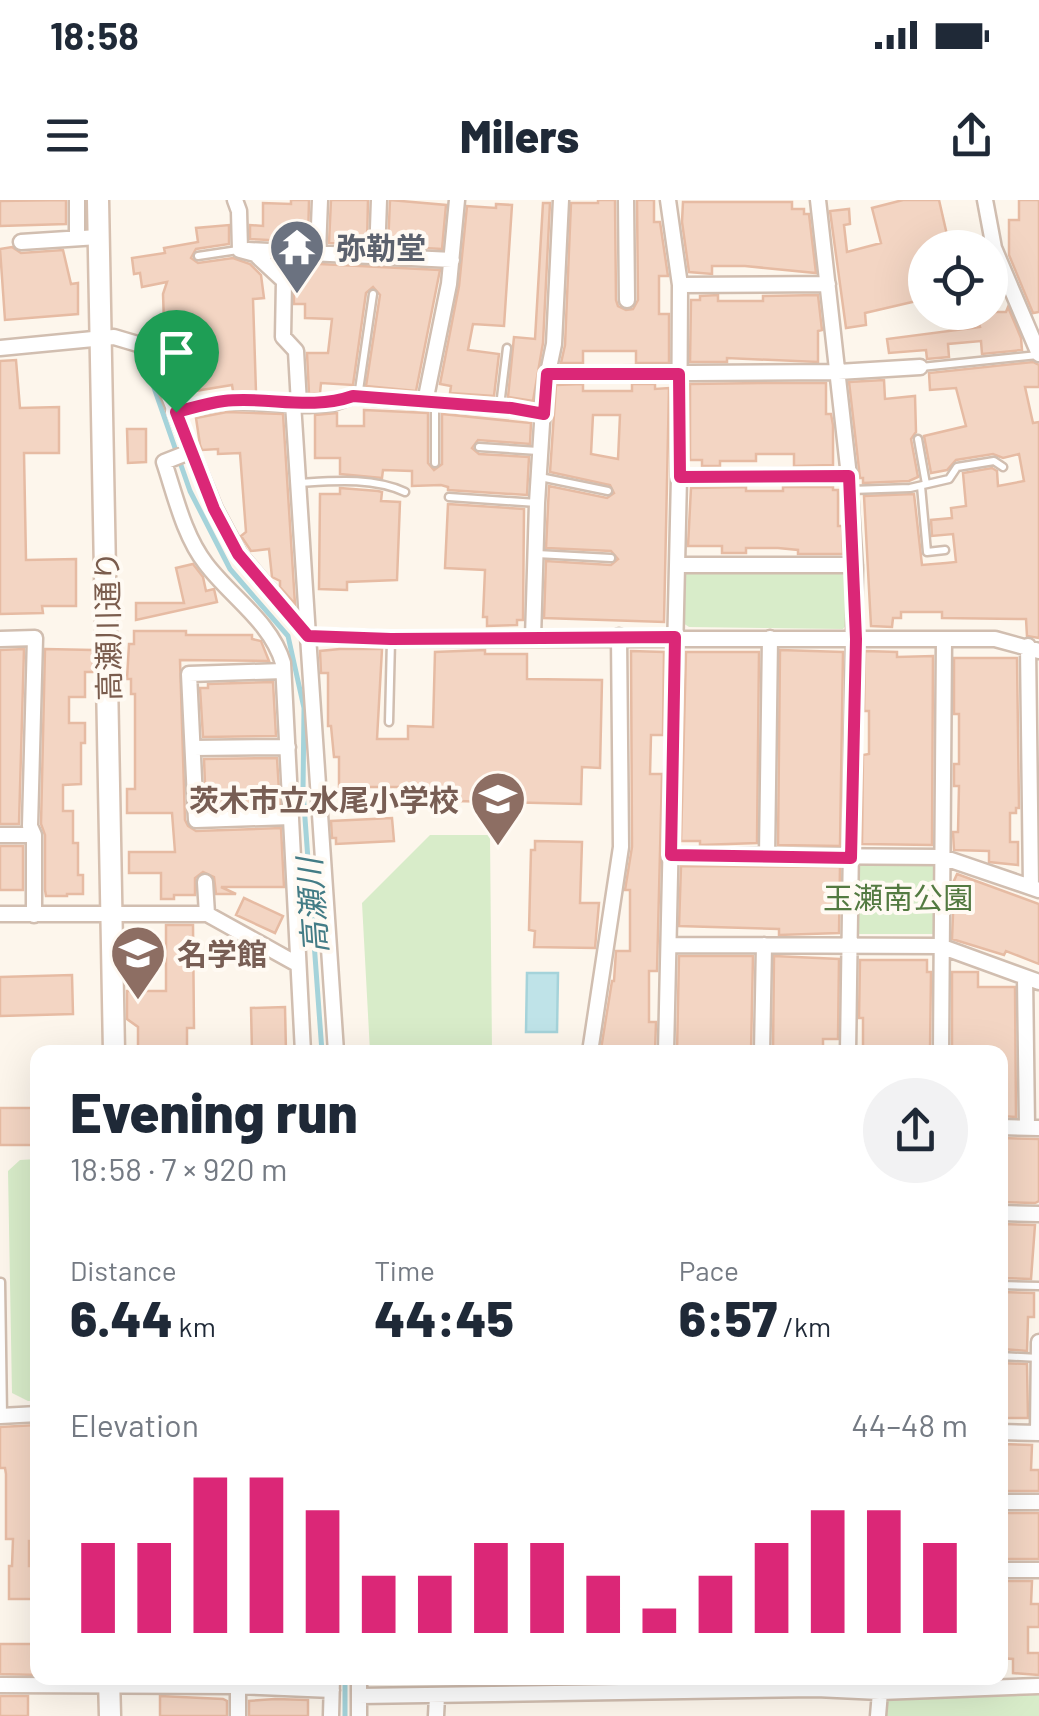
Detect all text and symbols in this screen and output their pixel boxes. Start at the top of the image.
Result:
text: 18:58 [50,12,139,58]
icon: menu [40,108,95,163]
text: Milers [460,108,579,162]
icon: share [944,108,999,163]
temple icon: 弥勒堂 [267,217,327,296]
place label: 弥勒堂 [336,229,426,265]
map controls [908,230,1008,330]
button: locate [908,230,1008,330]
pin [134,310,219,413]
icon: arrive [149,325,204,380]
street label: 高瀬川通り [88,551,126,701]
school or university icon: 茨木市立水尾小学校 [468,769,528,848]
place label: 茨木市立水尾小学校 [189,781,459,817]
water label: 高瀬川 [288,854,333,955]
park label: 玉瀬南公園 [823,879,973,915]
school or university icon: 名学館 [108,923,168,1002]
place label: 名学館 [177,935,267,971]
text: Evening run [70,1078,358,1144]
button: share [863,1078,968,1183]
text: 18:58 · 7 × 920 m [70,1149,288,1187]
text: Distance [70,1253,177,1287]
text: Time [374,1253,435,1287]
text: Pace [679,1253,739,1287]
text: 6.44 [70,1287,173,1347]
text: 44:45 [374,1287,514,1347]
text: 6:57 [679,1287,777,1347]
text: km [173,1309,216,1343]
text: /km [777,1309,831,1343]
text: Elevation [70,1405,199,1443]
text: 44–48 m [851,1405,968,1443]

